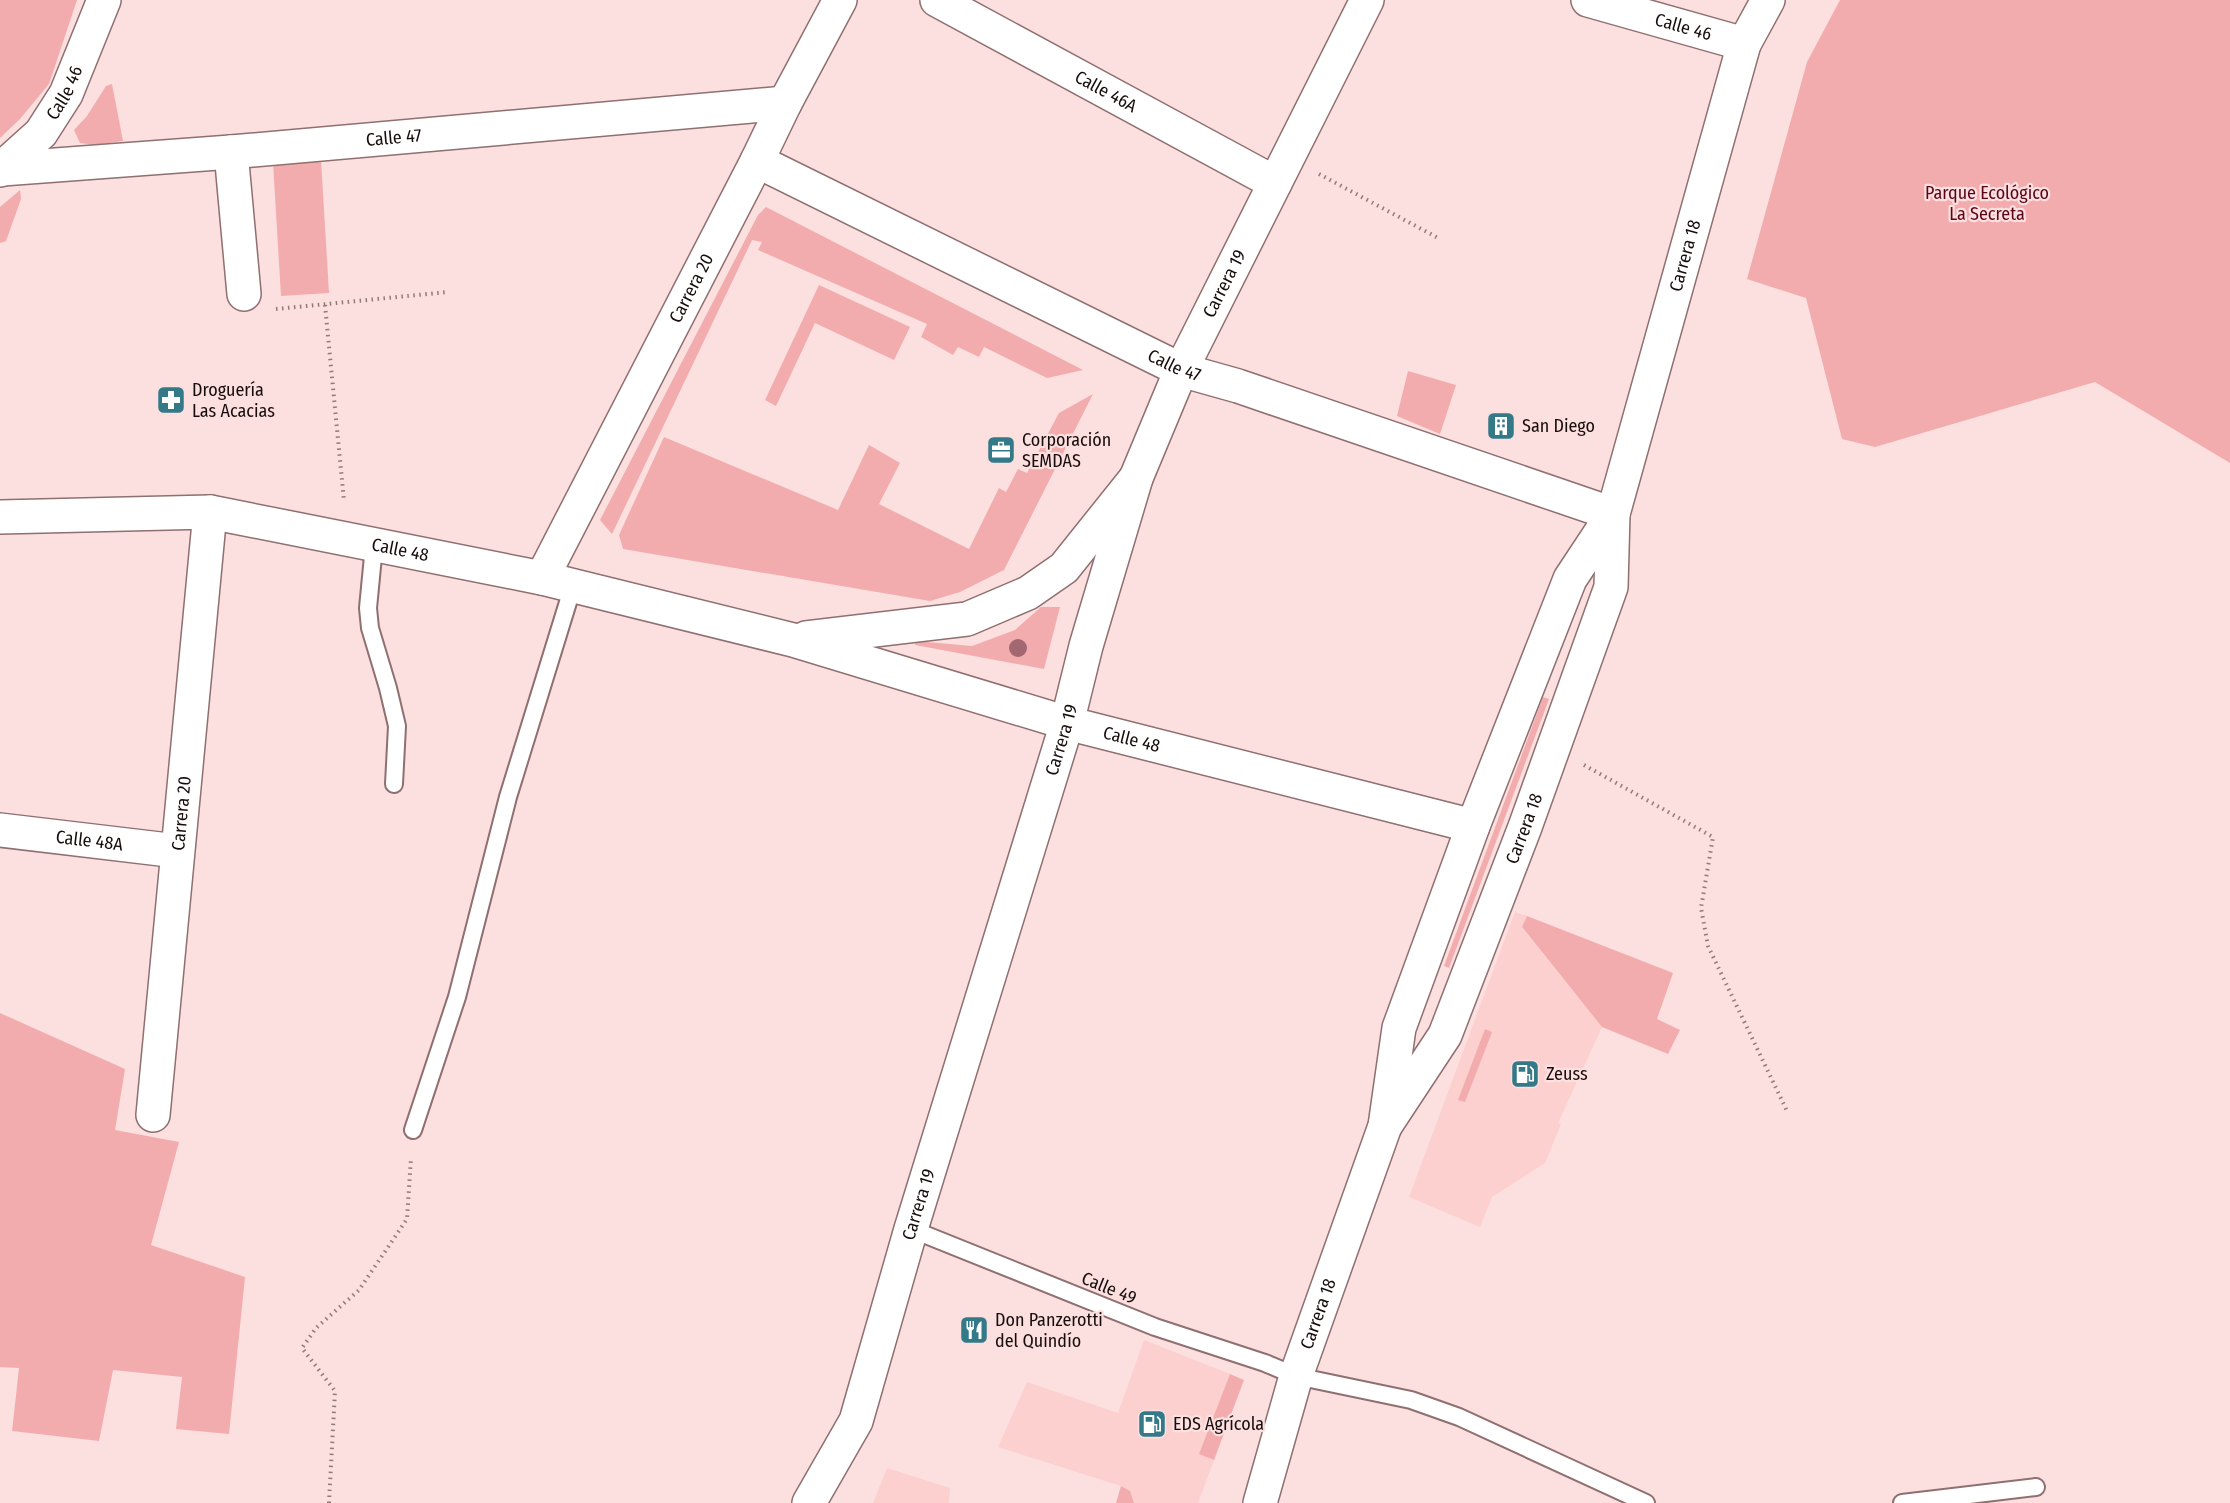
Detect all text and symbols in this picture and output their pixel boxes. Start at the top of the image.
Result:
street label: Calle 46 [1652,8,1714,45]
street label: Calle 46 [41,63,87,124]
street label: Calle 46A [1071,66,1141,117]
street label: Calle 47 [365,124,423,151]
park label: Parque Ecológico La Secreta [1925,182,2049,225]
street label: Carrera 18 [1665,217,1705,294]
street label: Carrera 19 [1198,246,1251,321]
street label: Carrera 20 [664,250,718,327]
street label: Calle 47 [1144,344,1203,386]
place label: Droguería Las Acacias [192,379,275,422]
pharmacy icon: Droguería Las Acacias [155,384,187,416]
building icon: San Diego [1485,410,1517,442]
place label: San Diego [1522,415,1595,437]
place label: Corporación SEMDAS [1022,429,1111,472]
office icon: Corporación SEMDAS [985,434,1017,466]
street label: Calle 48 [370,533,431,566]
street label: Carrera 19 [1040,702,1082,778]
street label: Calle 48 [1101,722,1162,757]
street label: Carrera 20 [167,775,196,852]
street label: Carrera 18 [1501,790,1547,867]
street label: Calle 48A [55,826,125,856]
fuel station icon: Zeuss [1509,1058,1541,1090]
place label: Zeuss [1546,1063,1588,1085]
street label: Carrera 19 [897,1166,940,1243]
street label: Calle 49 [1078,1267,1140,1309]
street label: Carrera 18 [1295,1275,1341,1352]
place label: Don Panzerotti del Quindío [995,1309,1103,1352]
restaurant icon: Don Panzerotti del Quindío [958,1314,990,1346]
fuel station icon: EDS Agrícola [1136,1408,1168,1440]
place label: EDS Agrícola [1173,1413,1264,1435]

